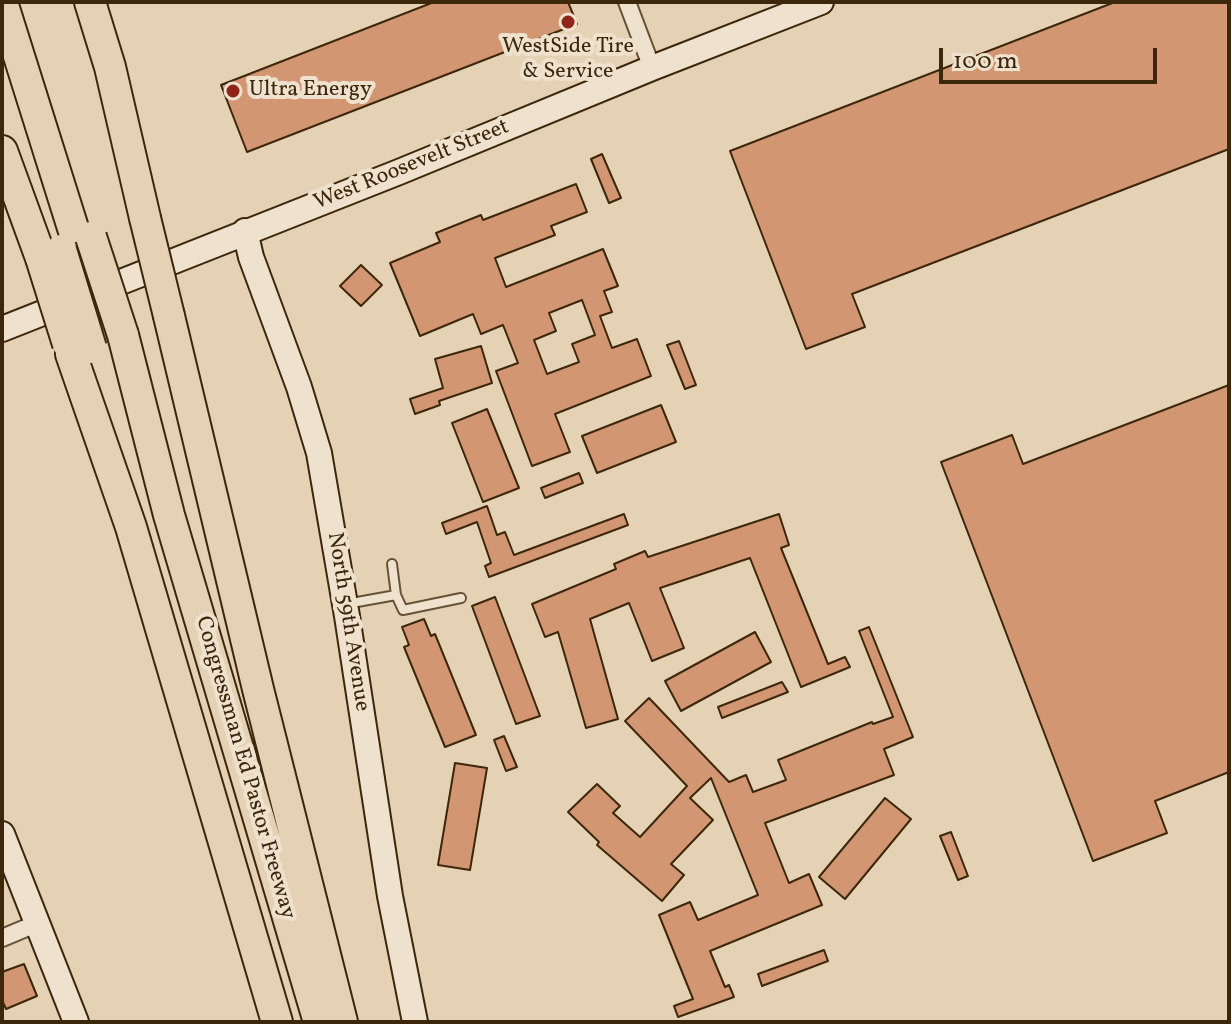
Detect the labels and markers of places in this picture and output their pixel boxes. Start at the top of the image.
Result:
marker: WestSide Tire & Service [559,13,577,31]
place label: WestSide Tire & Service [502,35,634,86]
place label: Ultra Energy [249,78,372,104]
marker: Ultra Energy [224,82,242,100]

